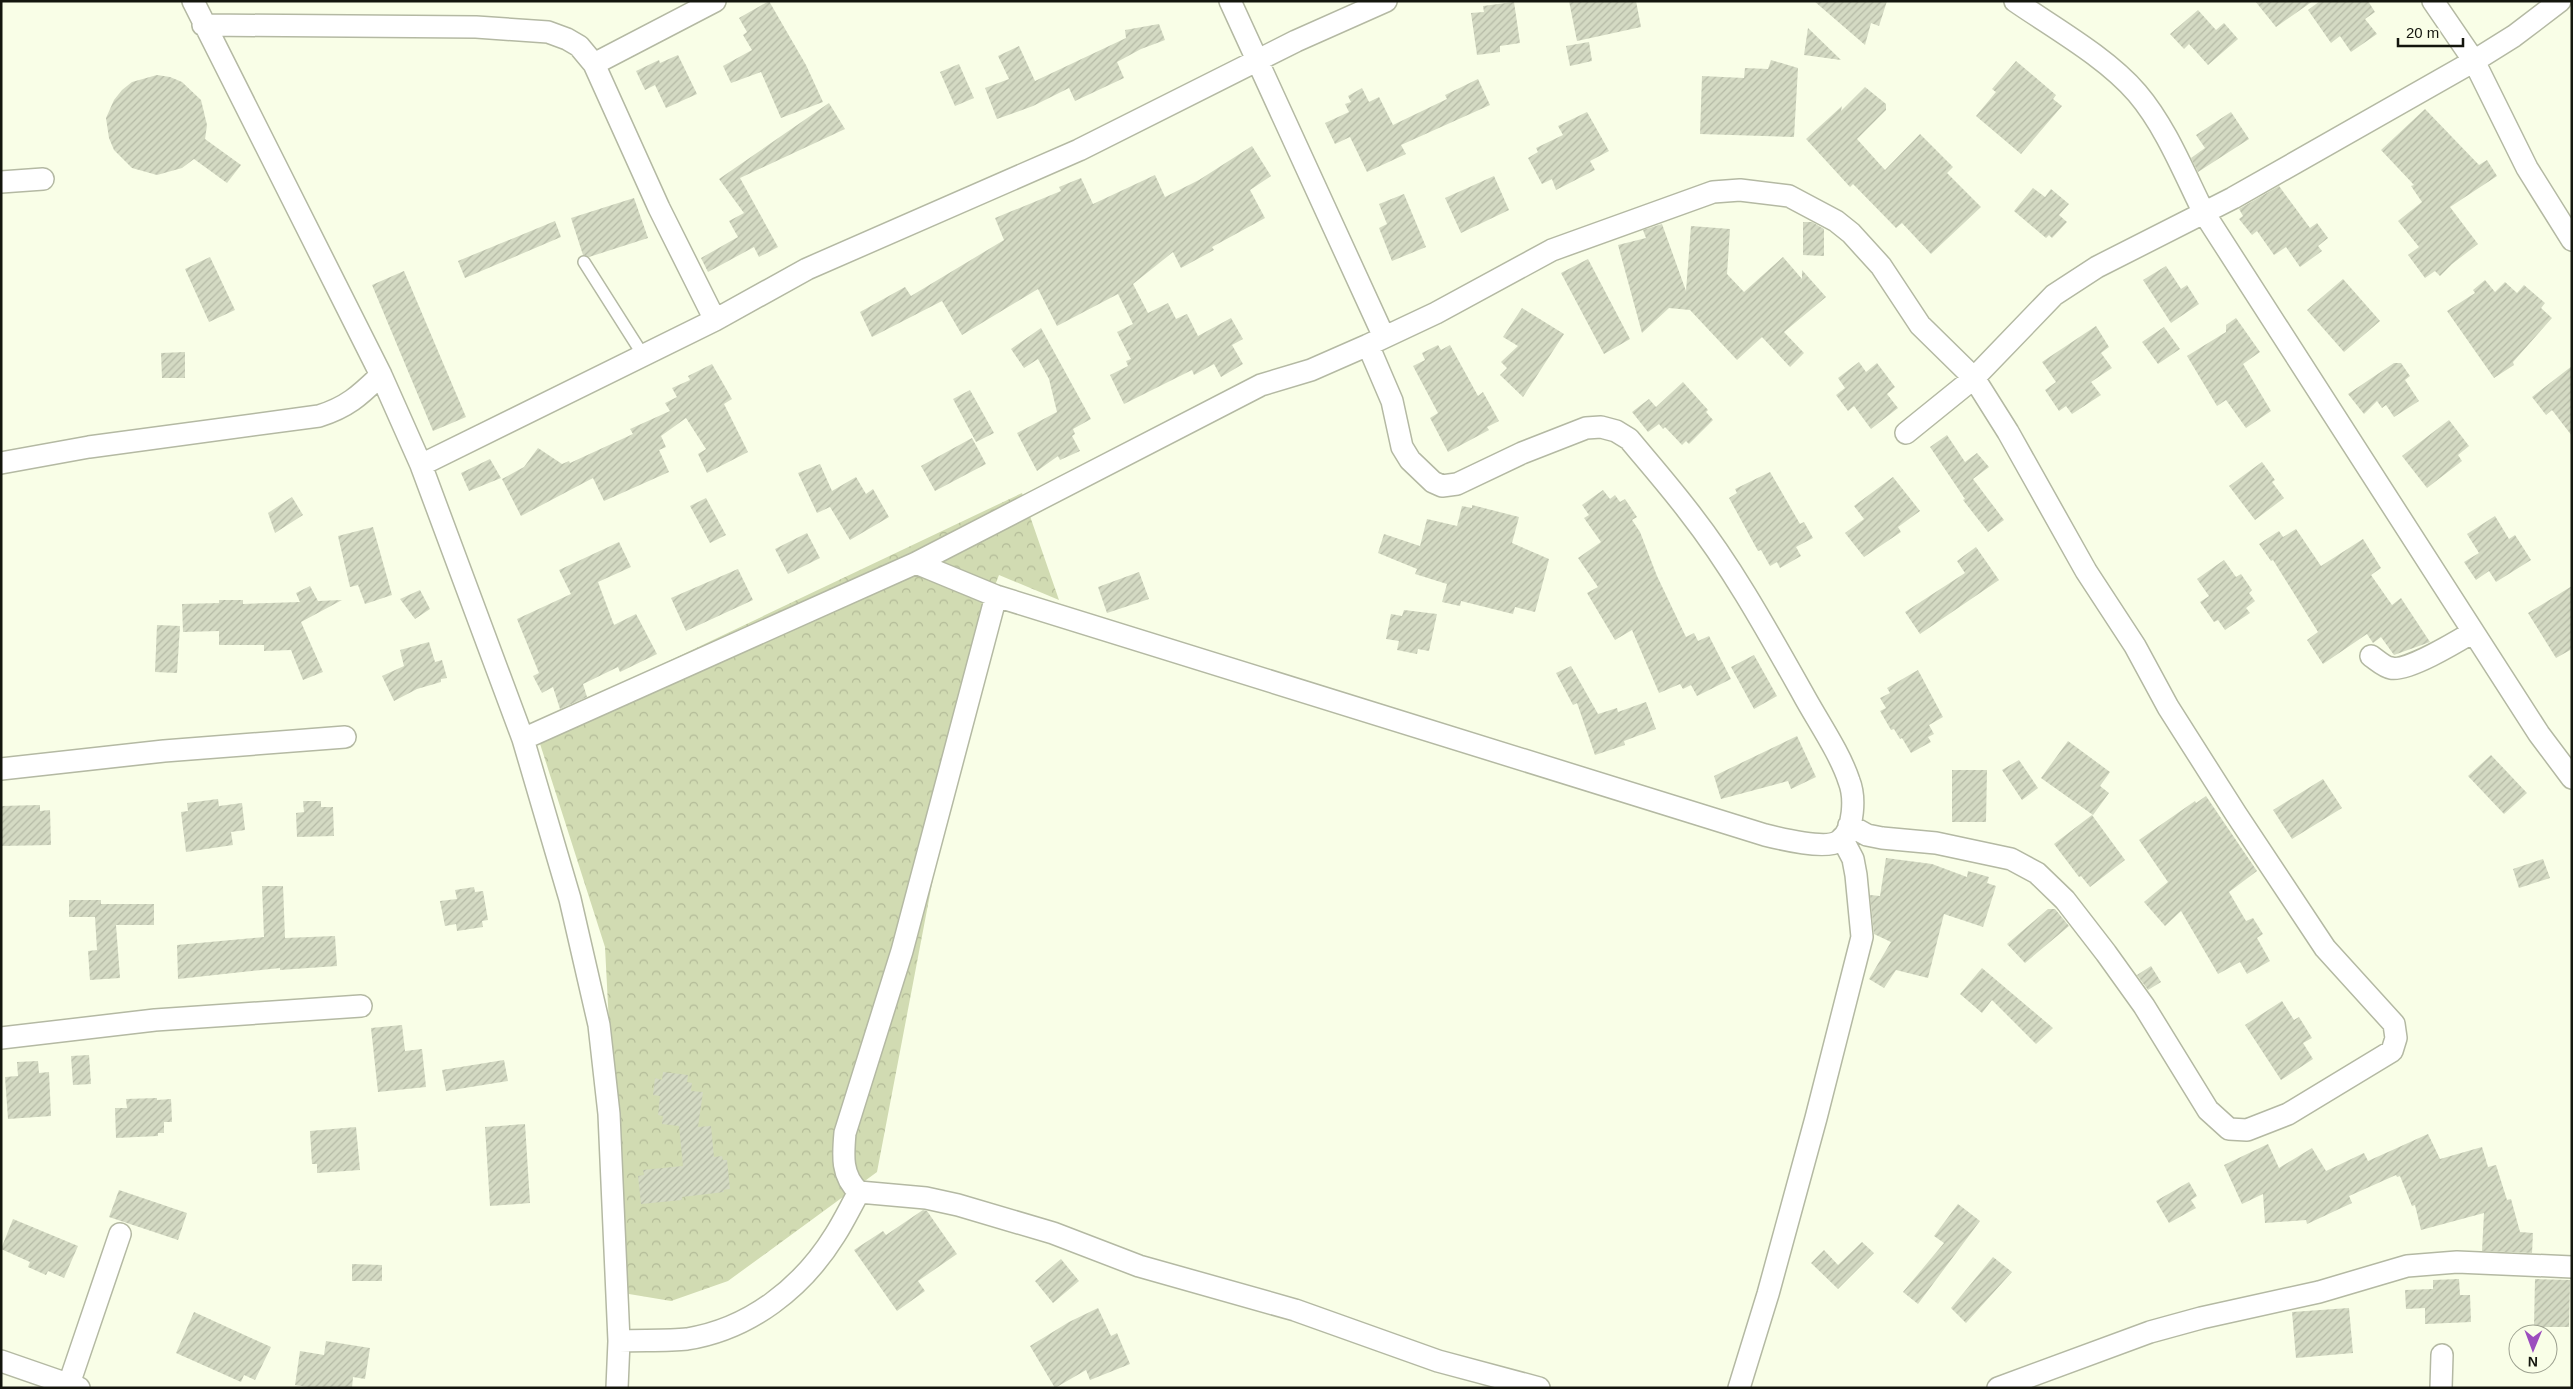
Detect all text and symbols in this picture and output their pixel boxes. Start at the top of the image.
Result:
scale bar [2398,15,2463,47]
text: 20 m [2406,24,2439,41]
north arrow [2508,1324,2558,1374]
text: N [2528,1354,2538,1370]

